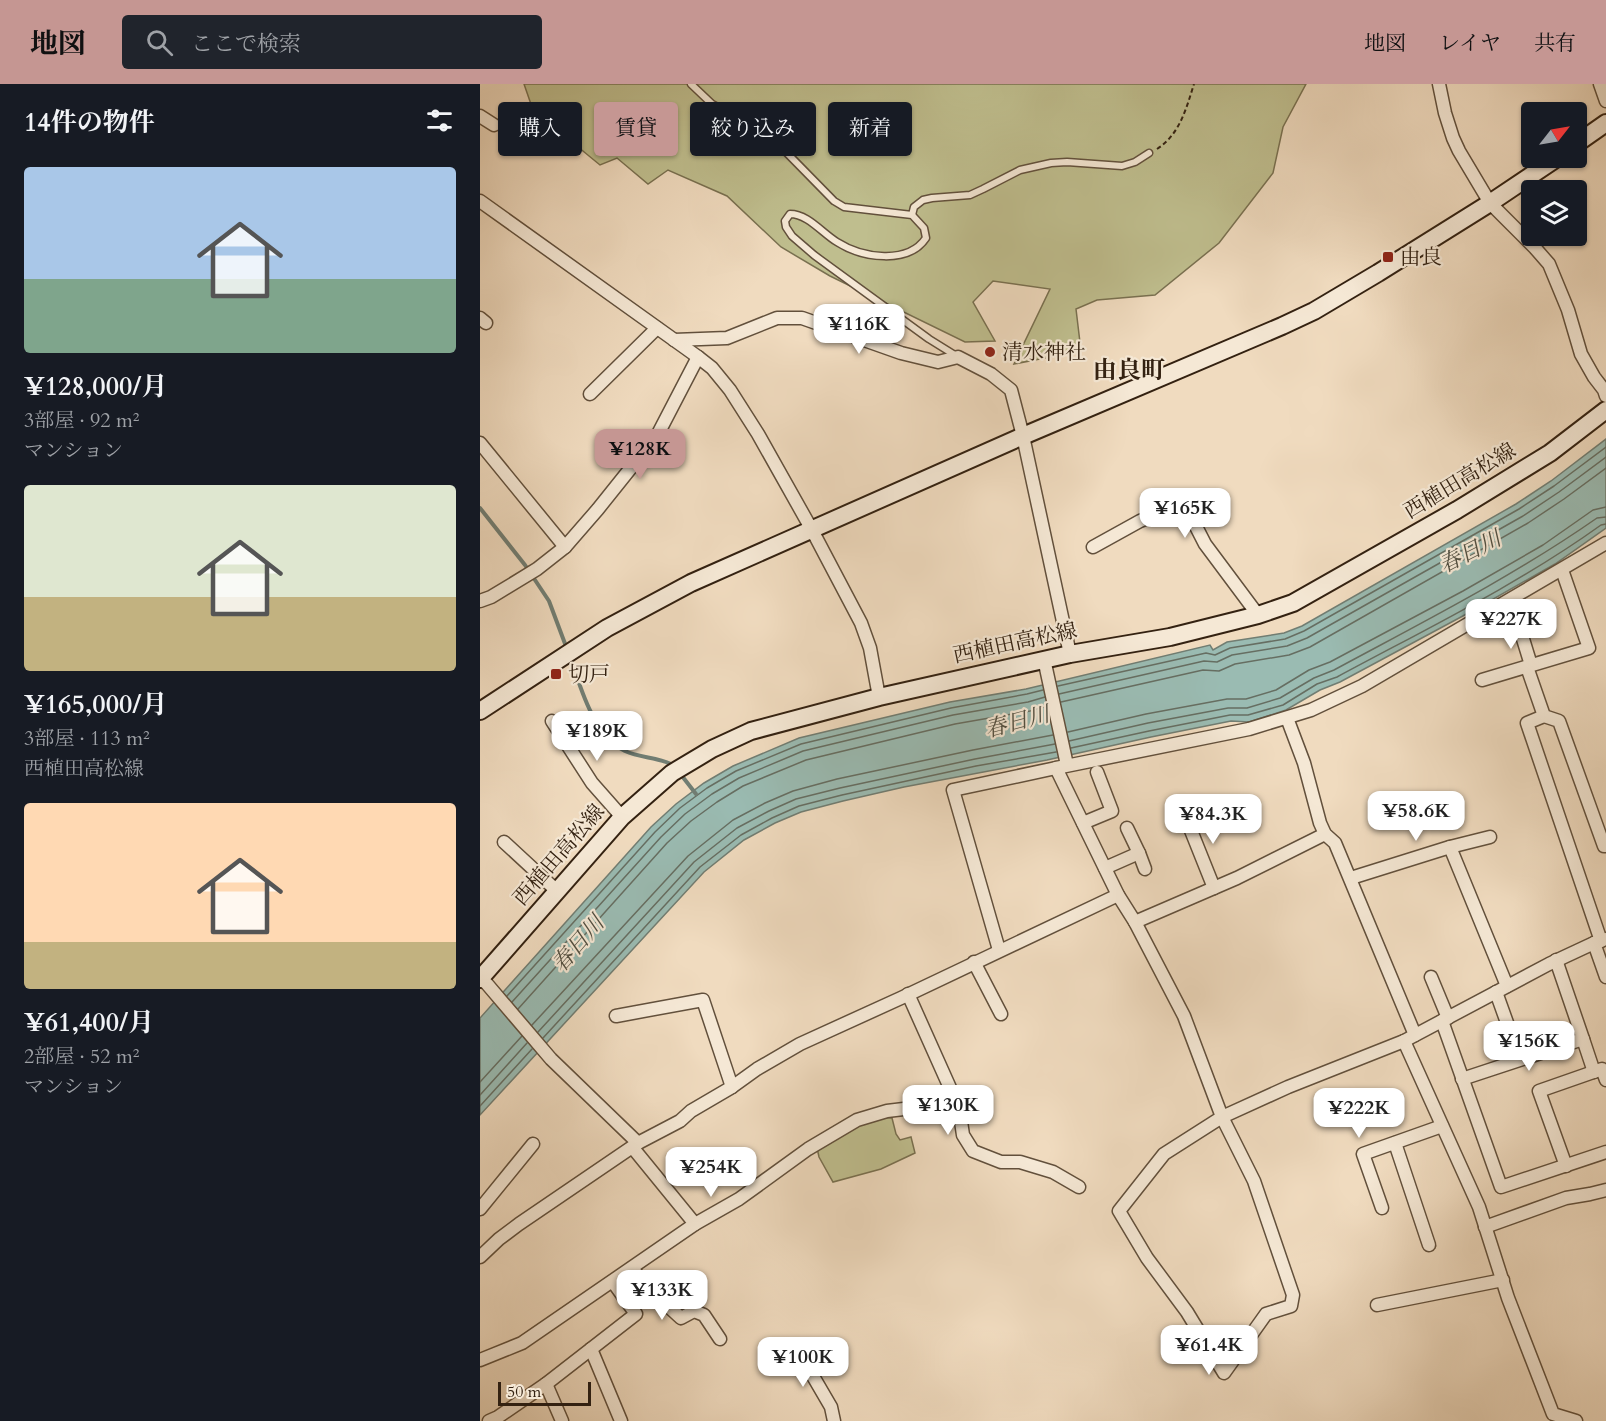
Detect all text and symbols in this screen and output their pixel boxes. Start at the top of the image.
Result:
search box [122,15,542,69]
text: 地図 [30,25,86,63]
icon: search [143,26,176,59]
text: ここで検索 [191,29,301,59]
text: 地図 [1364,29,1406,58]
text: レイヤ [1439,29,1501,58]
text: 共有 [1534,29,1576,58]
chip: 購入 [498,102,582,156]
chip: 賃貸 [594,102,678,156]
chip: 絞り込み [690,102,816,156]
chip: 新着 [828,102,912,156]
north arrow [1521,102,1587,168]
map controls [1521,102,1587,246]
icon: filters [423,104,456,137]
text: 14件の物件 [24,105,155,140]
button: layers [1521,180,1587,246]
icon: home [186,206,294,314]
place label: 由良 [1400,243,1442,272]
marker: 由良 [1381,250,1395,264]
pin: ¥116K [817,304,901,355]
text: ¥116K [828,310,890,337]
place label: 清水神社 [1002,338,1086,367]
marker: 清水神社 [983,345,997,359]
district label: 由良町 [1093,354,1165,387]
text: ¥128,000/月 [24,369,167,404]
text: 3部屋 · 92 m² [24,407,140,434]
pin: ¥128K [598,429,682,480]
text: ¥128K [609,435,671,462]
street label: 西植田高松線 [1399,436,1521,526]
text: マンション [24,437,123,464]
pin: ¥165K [1143,488,1227,539]
text: ¥165K [1154,494,1216,521]
water label: 春日川 [1434,523,1508,580]
icon: home [186,524,294,632]
pin: ¥227K [1469,599,1553,650]
text: ¥227K [1480,605,1542,632]
street label: 西植田高松線 [950,616,1080,670]
place label: 切戸 [568,660,610,689]
marker: 切戸 [549,667,563,681]
text: ¥165,000/月 [24,687,167,722]
water label: 春日川 [981,698,1055,745]
pin: ¥189K [555,711,639,762]
text: ¥189K [566,717,628,744]
text: 3部屋 · 113 m² [24,725,150,752]
text: 西植田高松線 [24,755,144,782]
pin: ¥58.6K [1367,791,1465,842]
pin: ¥84.3K [1164,794,1262,845]
text: ¥58.6K [1382,797,1450,824]
street label: 西植田高松線 [507,798,611,912]
text: ¥84.3K [1179,800,1247,827]
icon: home [186,842,294,950]
water label: 春日川 [545,908,612,979]
text: ¥61,400/月 [24,1005,154,1040]
pin: ¥156K [1487,1021,1571,1072]
text: ¥156K [1498,1027,1560,1054]
text: 2部屋 · 52 m² [24,1043,140,1070]
text: マンション [24,1073,123,1100]
pin: ¥130K [906,1085,990,1136]
pin: ¥222K [1317,1088,1401,1139]
text: ¥130K [917,1091,979,1118]
text: ¥222K [1328,1094,1390,1121]
pin: ¥254K [669,1147,753,1198]
text: ¥254K [680,1153,742,1180]
pin: ¥133K [620,1270,704,1321]
text: ¥133K [631,1276,693,1303]
pin: ¥61.4K [1160,1325,1258,1376]
text: ¥61.4K [1175,1331,1243,1358]
pin: ¥100K [761,1337,845,1388]
text: ¥100K [772,1343,834,1370]
scale bar [498,1379,591,1406]
text: 50 m [507,1381,541,1403]

